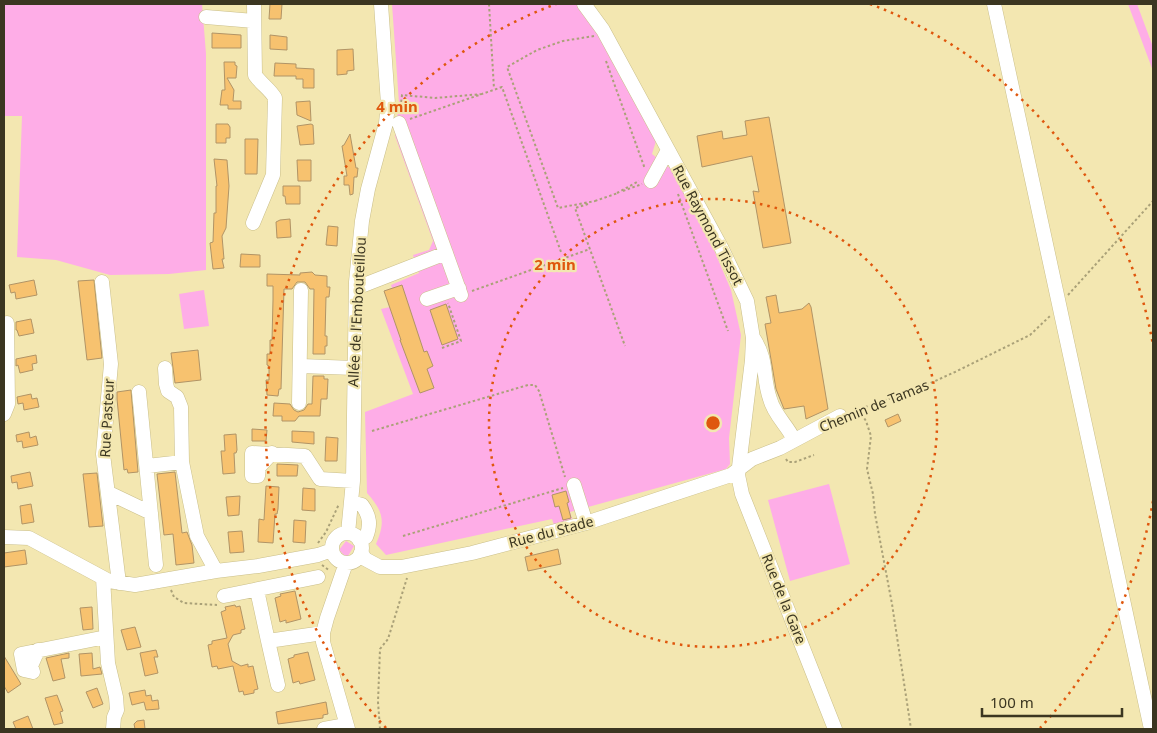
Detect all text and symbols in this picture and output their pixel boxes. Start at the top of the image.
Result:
text: 4 min [376,96,418,116]
street label: Rue Raymond Tissot [669,161,748,288]
street label: Allée de l'Embouteillou [343,237,370,387]
text: 2 min [534,254,576,274]
street label: Chemin de Tamas [816,375,932,436]
street label: Rue Pasteur [95,378,118,458]
centre of rings [704,414,722,432]
street label: Rue du Stade [506,511,595,552]
street label: Rue de la Gare [758,551,811,647]
scale bar [982,686,1122,718]
text: 100 m [990,692,1034,712]

